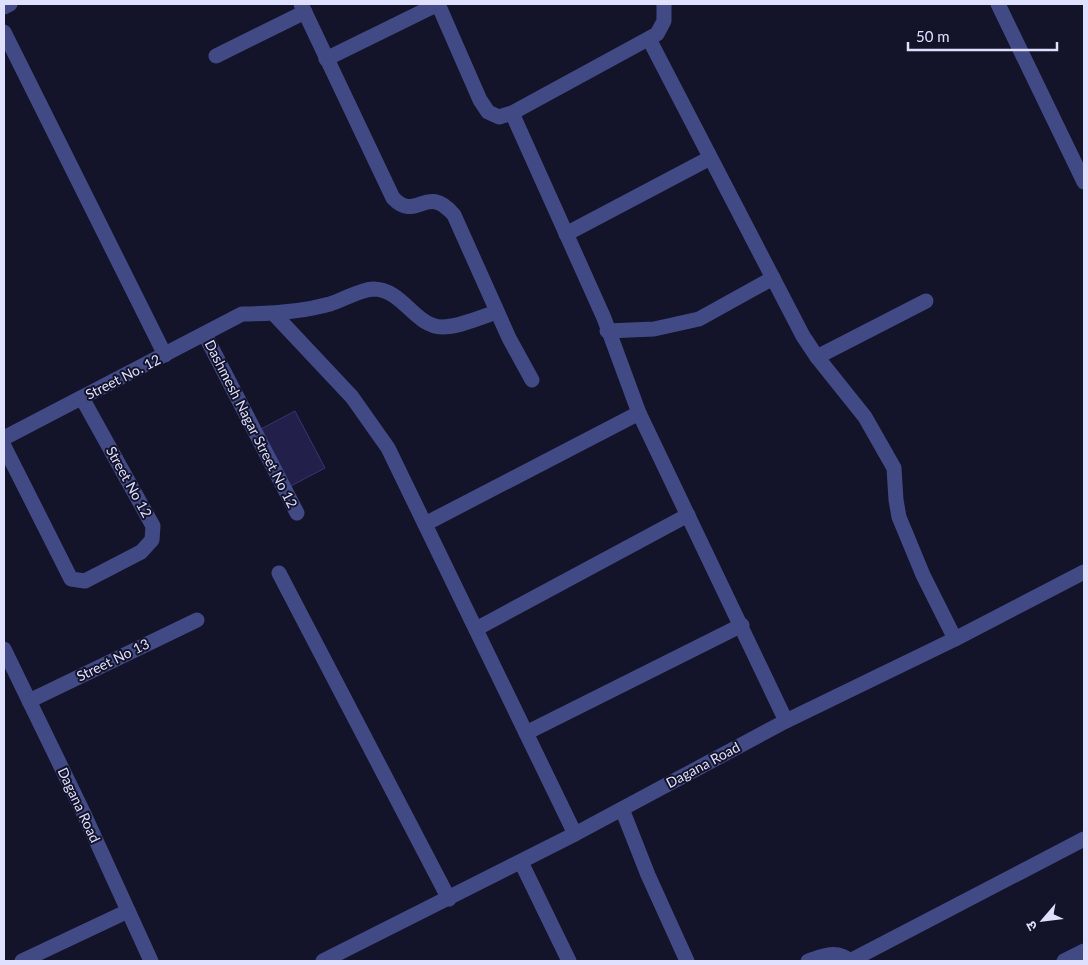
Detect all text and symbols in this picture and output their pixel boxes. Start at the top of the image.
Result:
scale bar [908,20,1057,52]
text: 50 m [916,27,950,45]
street label: Dashmesh Nagar Street No 12 [202,337,301,511]
street label: Street No. 12 [82,350,163,403]
street label: Street No 12 [103,443,156,520]
street label: Street No 13 [74,635,152,684]
street label: Dagana Road [663,738,743,791]
street label: Dagana Road [55,764,104,845]
north arrow [1018,895,1068,945]
text: उ [1021,918,1041,934]

